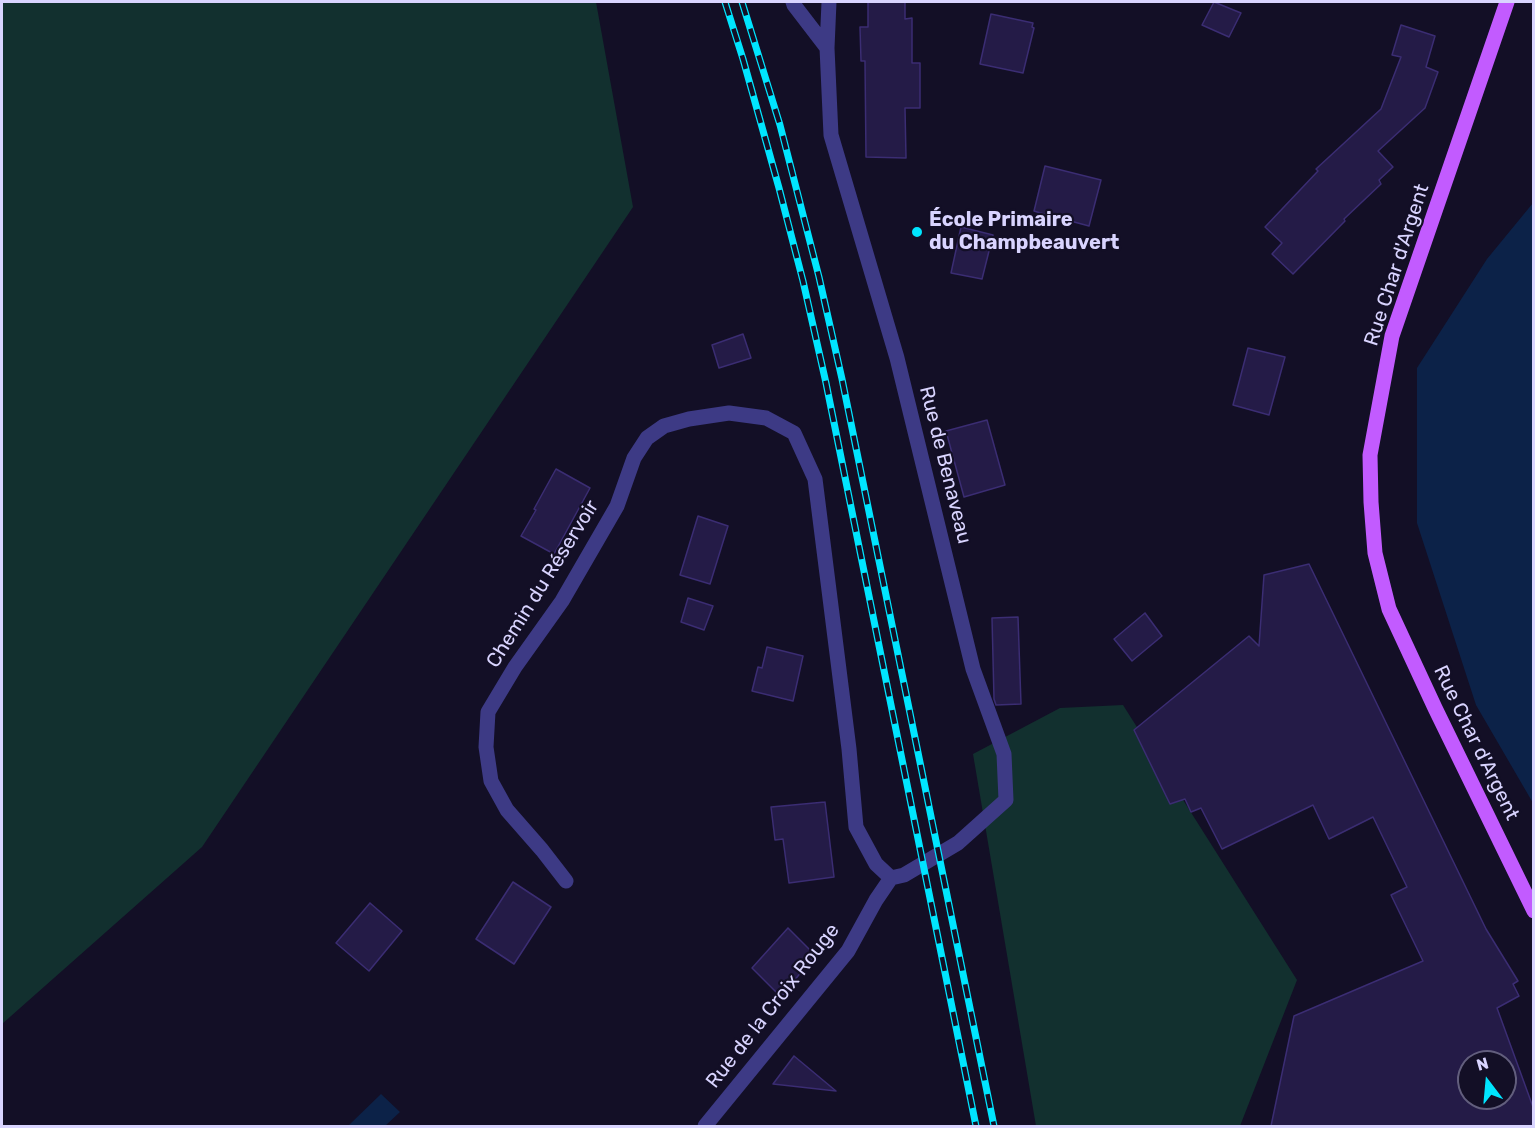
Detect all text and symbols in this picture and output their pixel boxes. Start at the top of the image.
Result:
street label: Rue Char d'Argent [1359,181,1435,349]
place label: École Primaire du Champbeauvert [929,208,1119,255]
marker: École Primaire du Champbeauvert [910,225,924,239]
street label: Rue de Benaveau [914,384,976,546]
street label: Chemin du Réservoir [482,496,604,672]
street label: Rue Char d'Argent [1428,662,1524,824]
street label: Rue de la Croix Rouge [701,919,845,1093]
north arrow [1457,1050,1517,1110]
text: N [1474,1053,1491,1075]

